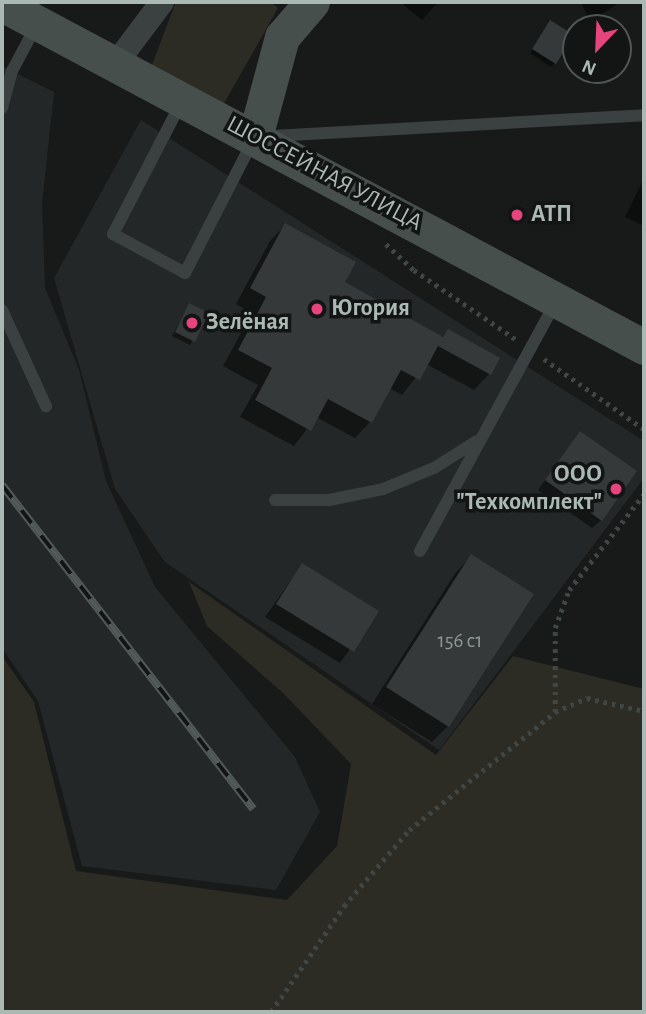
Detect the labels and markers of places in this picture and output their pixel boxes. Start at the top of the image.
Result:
place label: АТП [531,201,572,229]
marker: АТП [509,207,525,223]
place label: Югория [331,295,410,323]
marker: Югория [309,301,325,317]
place label: Зелёная [206,309,289,337]
marker: Зелёная [184,315,200,331]
place label: ООО "Техкомплект" [456,461,602,517]
marker: ООО "Техкомплект" [608,481,624,497]

